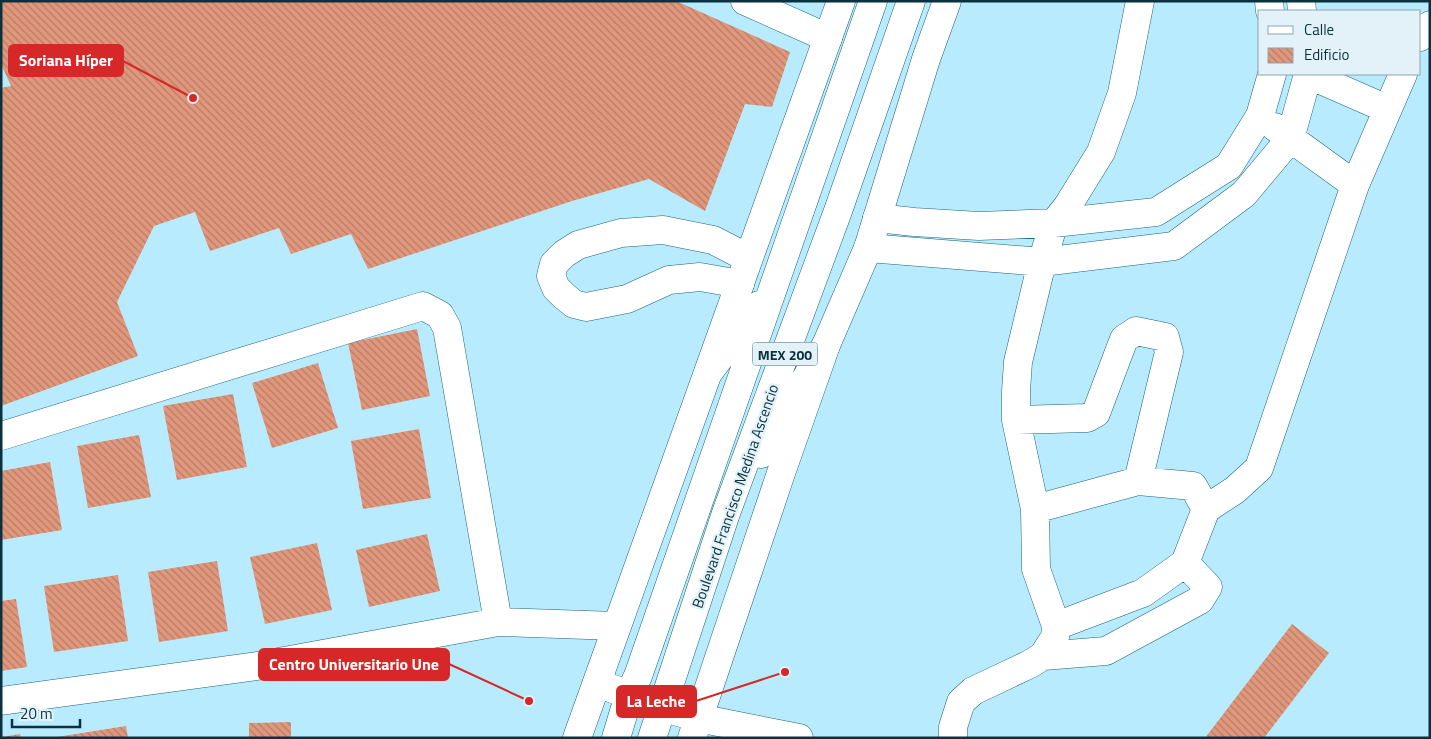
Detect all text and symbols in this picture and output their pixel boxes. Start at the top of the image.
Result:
legend [1258,10,1421,75]
text: Calle [1304,18,1334,41]
text: Edificio [1304,43,1349,66]
callout: Soriana Híper [9,45,123,76]
text: Soriana Híper [19,48,113,72]
road number: MEX 200 [752,342,818,366]
street label: Boulevard Francisco Medina Ascencio [686,381,784,611]
callout: Centro Universitario Une [259,649,449,680]
text: Centro Universitario Une [269,652,439,676]
callout: La Leche [617,686,696,717]
text: La Leche [626,689,686,713]
scale bar [12,696,80,728]
text: 20 m [20,702,53,725]

